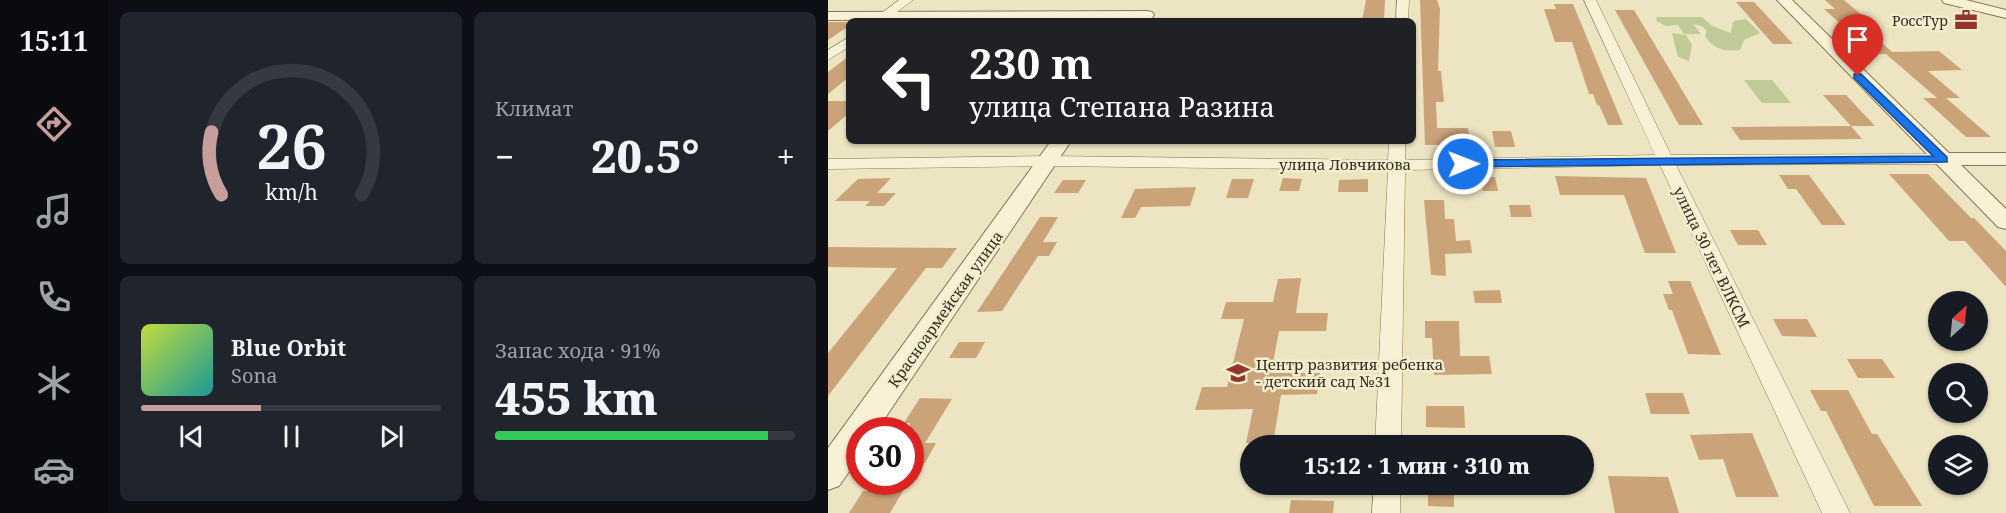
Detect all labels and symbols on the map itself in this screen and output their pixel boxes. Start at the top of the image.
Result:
office icon: РоссТур [1953,7,1979,33]
place label: РоссТур [1892,11,1948,30]
pin [1832,14,1883,76]
position arrow [1431,132,1495,196]
street label: улица Ловчикова [1279,154,1411,174]
street label: улица 30 лет ВЛКСМ [1669,183,1755,331]
street label: Красноармейская улица [883,227,1007,391]
north arrow [1928,291,1988,351]
place label: Центр развития ребенка - детский сад №31 [1256,354,1443,391]
school or university icon: Центр развития ребенка - детский сад №31 [1225,360,1251,386]
speed limit sign: 30 [846,417,924,495]

